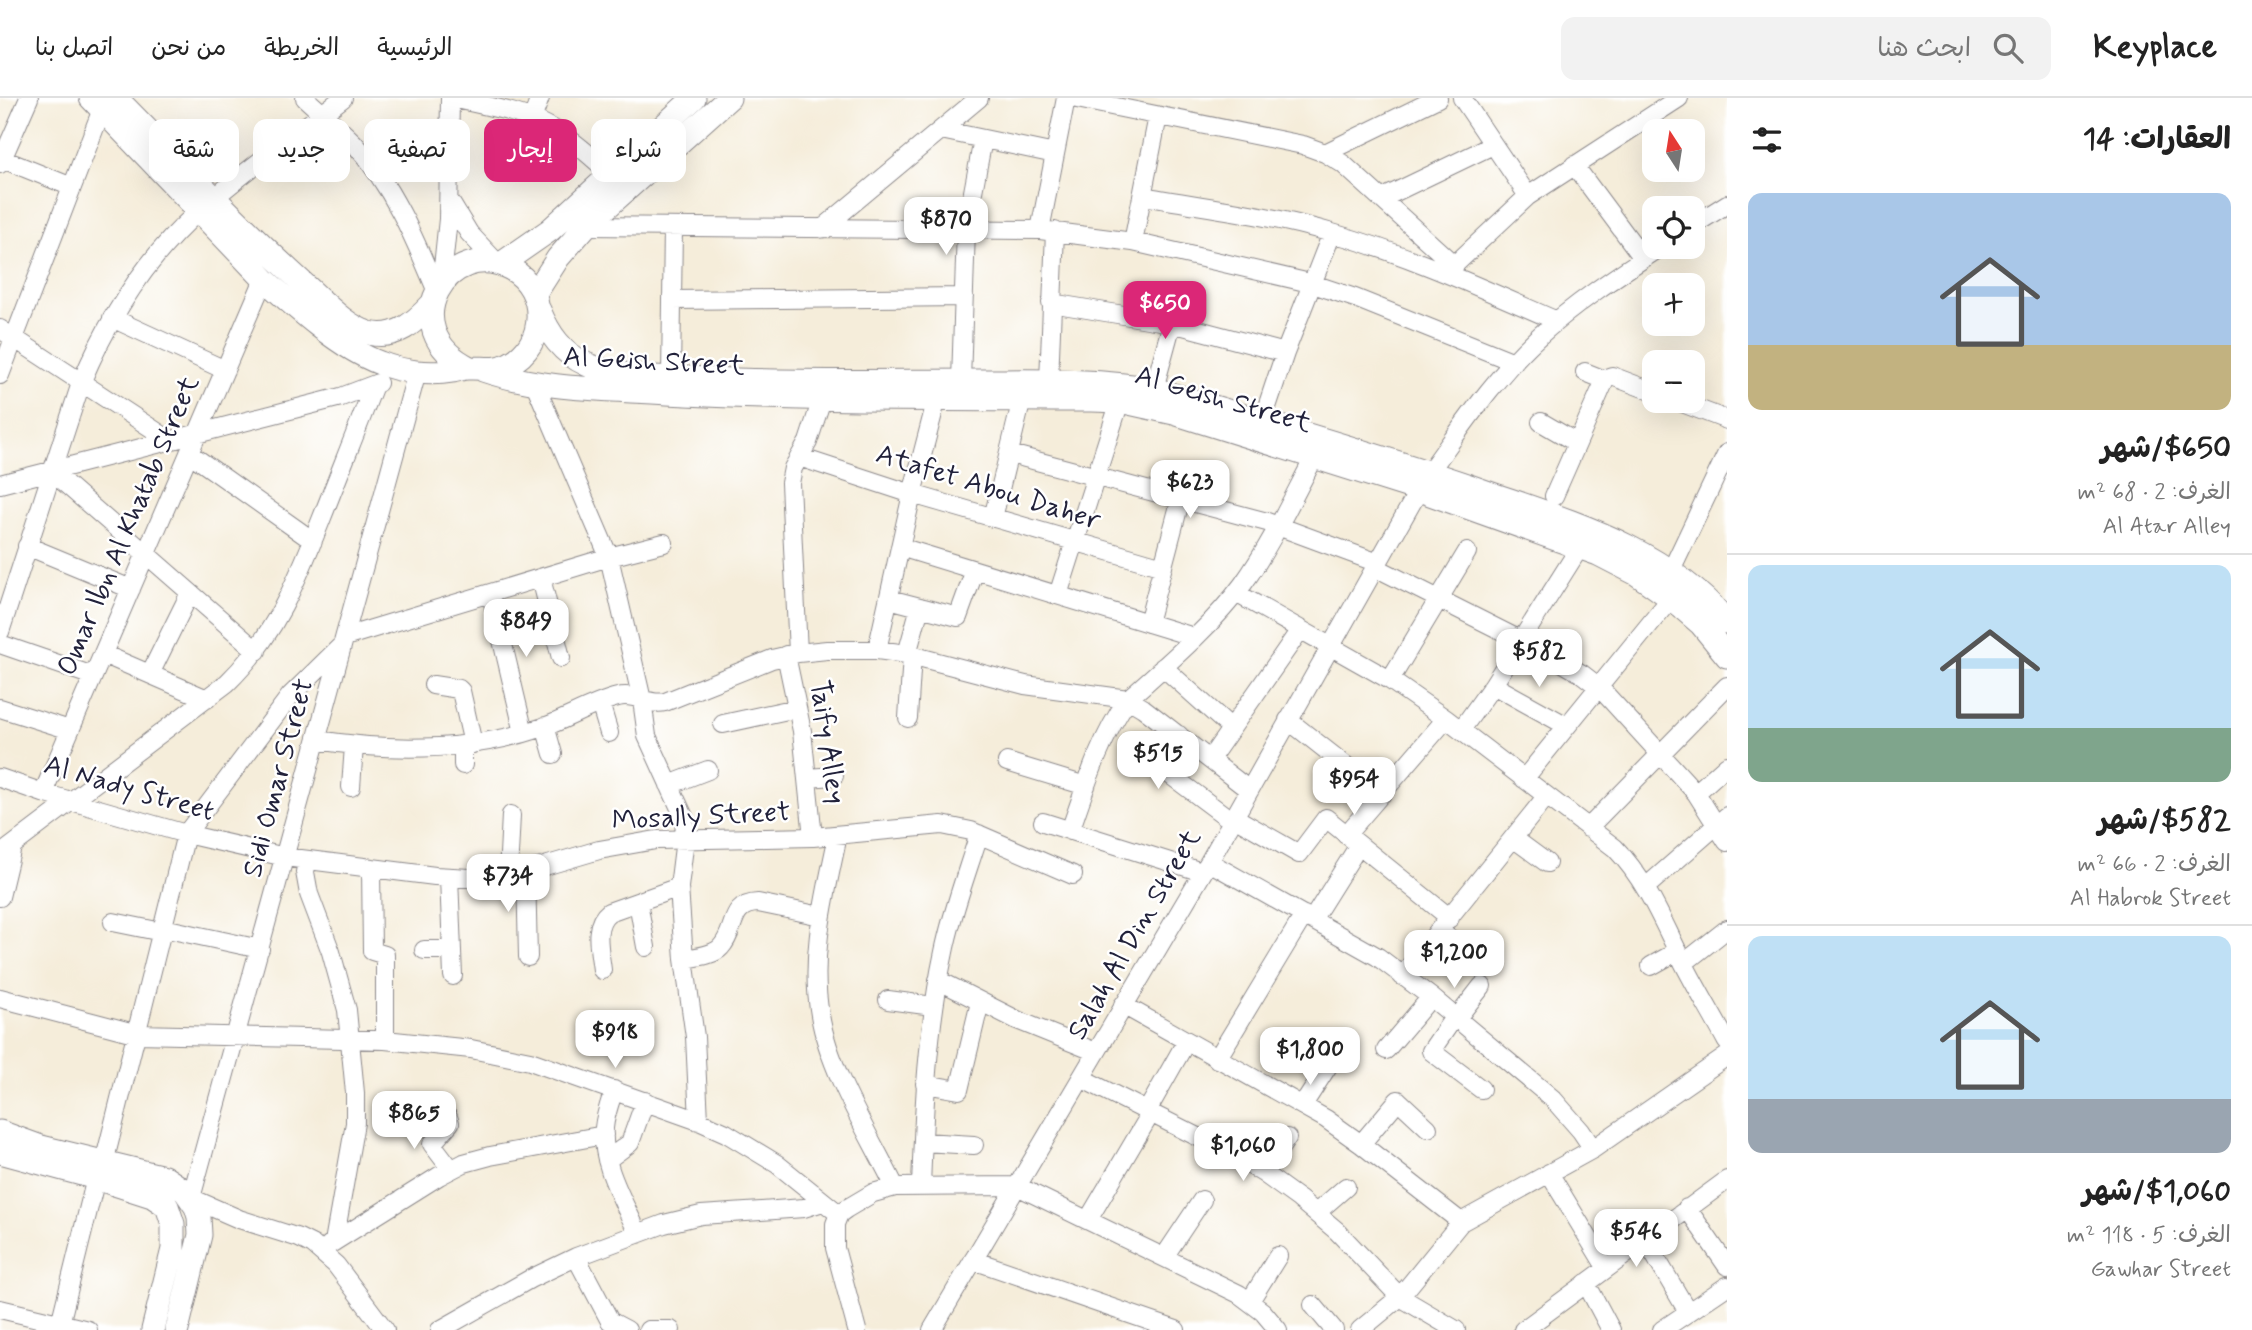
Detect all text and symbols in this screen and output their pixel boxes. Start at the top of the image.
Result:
search box [1561,17,2051,80]
text: Keyplace [2093,26,2217,70]
icon: search [1989,29,2027,67]
text: ابحث هنا [1877,32,1971,66]
text: اتصل بنا [35,33,113,64]
text: من نحن [151,33,226,64]
text: الخريطة [264,33,339,64]
text: الرئيسية [377,33,453,64]
chip: شقة [149,119,239,182]
chip: جديد [253,119,350,182]
chip: تصفية [364,119,470,182]
chip: إيجار [484,119,577,182]
chip: شراء [591,119,686,182]
north arrow [1642,119,1704,182]
map controls [1642,119,1705,413]
text: العقارات: 14 [2083,120,2231,159]
icon: filters [1748,121,1786,159]
button: locate [1642,196,1705,259]
pin: $870 [905,198,987,257]
text: $870 [920,205,972,235]
icon: home [1927,239,2053,365]
button: + [1642,273,1705,336]
pin: $650 [1124,282,1206,341]
text: $650 [1139,289,1191,319]
street label: Al Geish Street [562,339,746,385]
button: − [1642,350,1705,413]
street label: Al Geish Street [1130,357,1316,443]
street label: Omar Ibn Al Khatab Street [49,370,209,682]
text: $650/شهر [2101,429,2231,468]
street label: Atafet Abou Daher [871,436,1106,540]
pin: $623 [1149,460,1231,520]
text: $623 [1167,468,1213,498]
text: الغرف: 2 · 68 m² [2078,478,2231,508]
text: Al Atar Alley [2103,512,2231,542]
pin: $849 [485,600,567,659]
text: $849 [500,607,552,637]
icon: home [1927,611,2053,737]
pin: $582 [1498,630,1580,689]
text: $582 [1512,637,1566,667]
street label: Sidi Omar Street [235,674,323,882]
street label: Taify Alley [800,678,854,806]
pin: $515 [1117,732,1199,791]
text: $515 [1133,739,1183,769]
street label: Al Nady Street [39,747,219,831]
pin: $954 [1313,758,1395,817]
text: $954 [1329,765,1379,795]
street label: Mosally Street [611,794,791,840]
text: $582/شهر [2098,801,2231,840]
street label: Salah Al Din Street [1060,822,1211,1047]
text: الغرف: 2 · 66 m² [2077,850,2231,880]
pin: $734 [467,854,549,914]
text: $734 [483,862,533,892]
text: Al Habrok Street [2070,884,2231,914]
pin: $1,200 [1397,930,1511,990]
text: $1,200 [1420,938,1488,968]
icon: home [1927,982,2053,1108]
pin: $918 [574,1010,656,1070]
text: $918 [591,1018,639,1048]
pin: $1,800 [1253,1028,1367,1087]
text: $1,800 [1276,1035,1344,1065]
pin: $865 [373,1091,455,1151]
text: $865 [388,1099,440,1129]
pin: $1,060 [1186,1124,1300,1183]
text: $1,060 [1210,1131,1276,1161]
text: $1,060/شهر [2082,1172,2231,1211]
pin: $546 [1595,1210,1677,1269]
text: $546 [1610,1217,1662,1247]
text: الغرف: 5 · 118 m² [2067,1221,2231,1251]
text: Gawhar Street [2090,1255,2231,1285]

